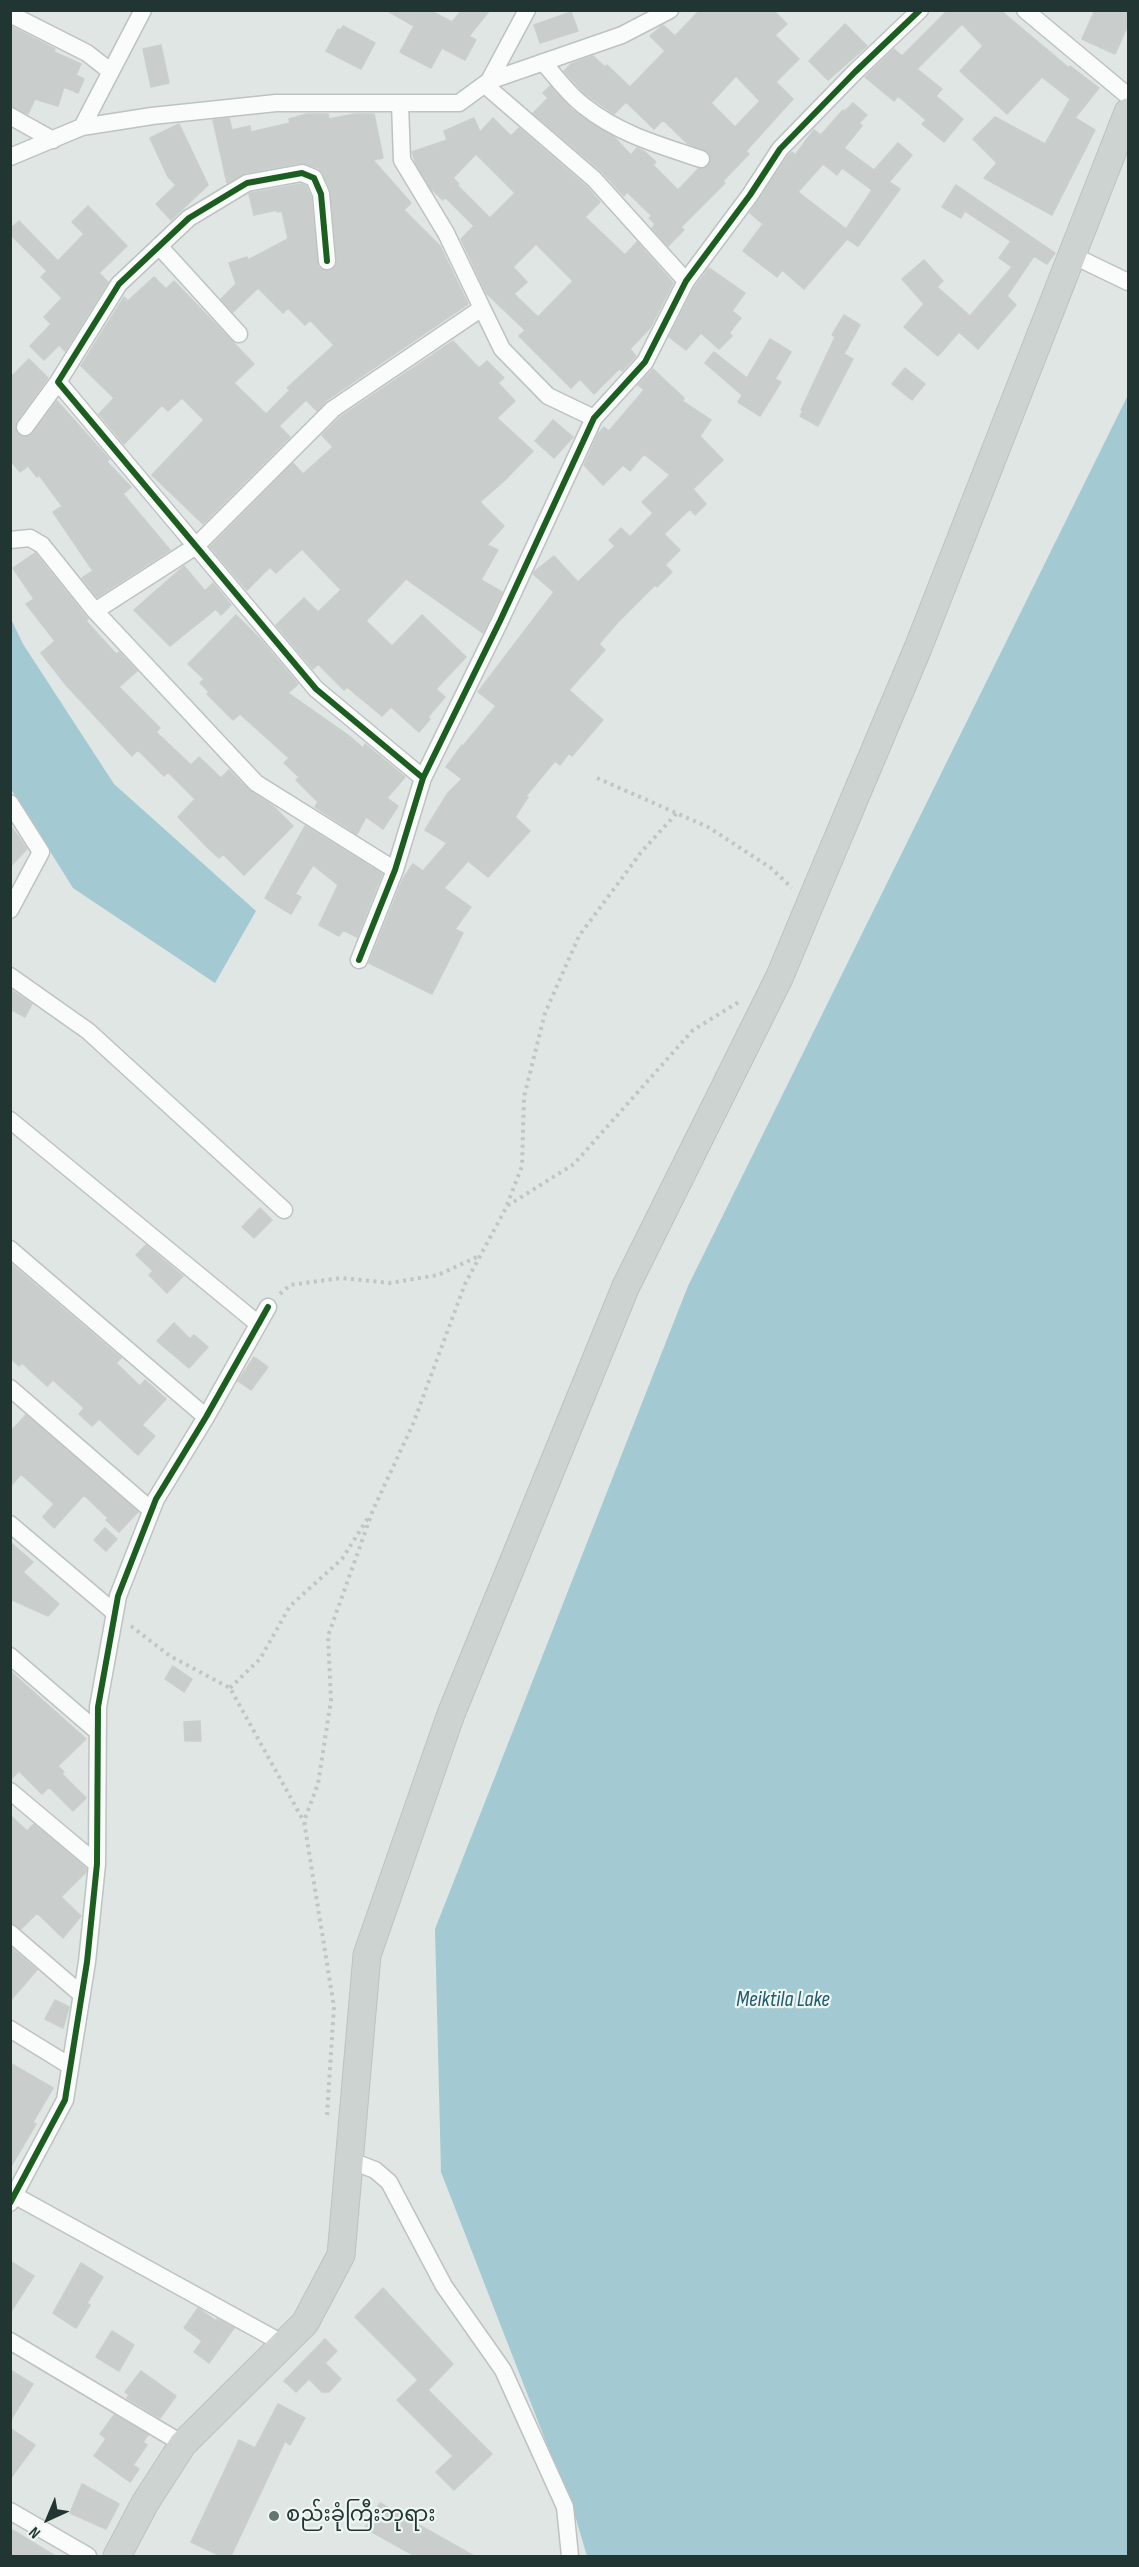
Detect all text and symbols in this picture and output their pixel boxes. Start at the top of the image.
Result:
water label: Meiktila Lake [736,1987,830,2013]
north arrow [18,2489,78,2549]
place label: စည်းခုံကြီးဘုရား [286,2503,435,2529]
marker: စည်းခုံကြီးဘုရား [267,2509,281,2523]
text: N [25,2523,45,2542]

